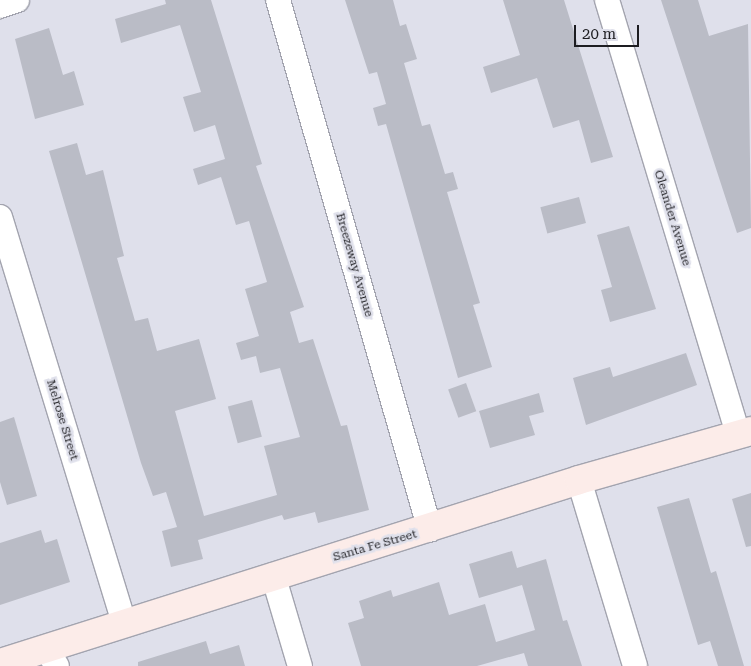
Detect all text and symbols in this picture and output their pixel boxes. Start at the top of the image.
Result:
scale bar [576,15,641,47]
text: 20 m [582,25,616,43]
street label: Oleander Avenue [651,168,693,268]
street label: Breezeway Avenue [332,211,376,319]
street label: Melrose Street [43,378,81,462]
street label: Santa Fe Street [331,527,419,565]

